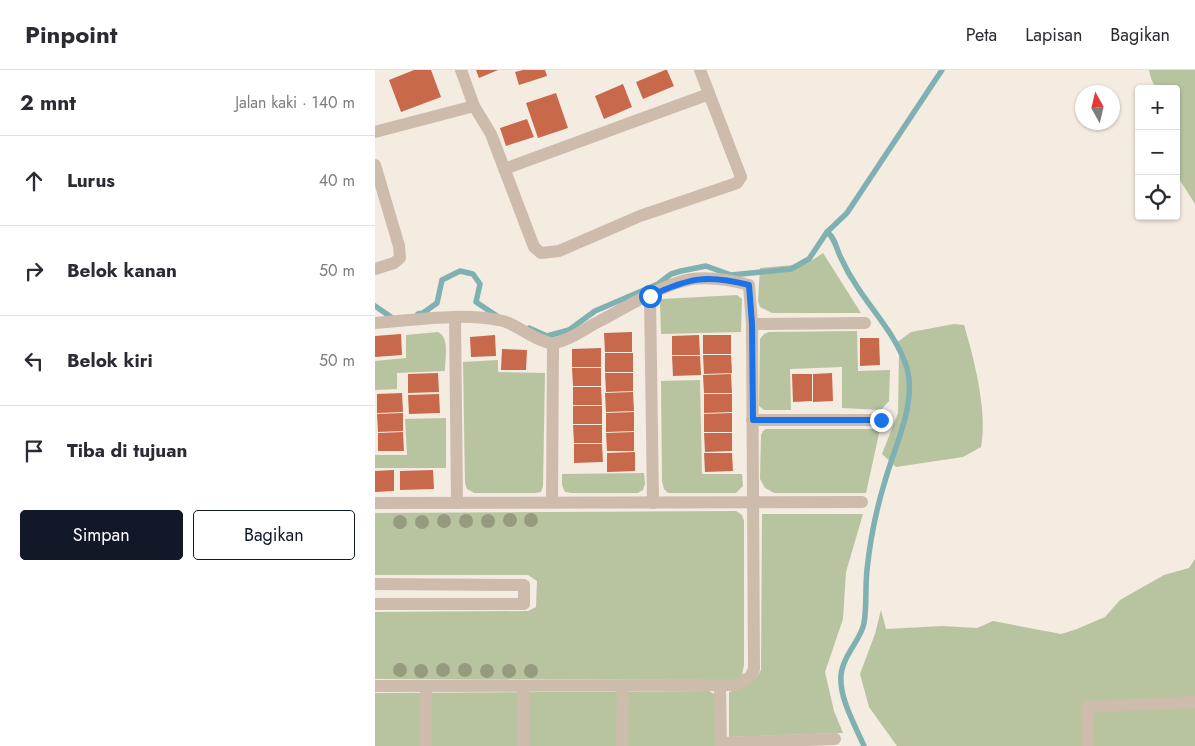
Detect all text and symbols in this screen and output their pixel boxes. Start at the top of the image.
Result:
text: Pinpoint [25,17,117,52]
text: Peta [966,22,997,48]
text: Lapisan [1025,22,1082,48]
text: Bagikan [1110,22,1170,48]
north arrow [1075,85,1120,130]
map controls [1135,85,1180,220]
button: + [1135,85,1180,130]
text: 2 mnt [20,88,76,118]
text: Jalan kaki · 140 m [235,91,355,114]
button: − [1135,130,1180,175]
icon: ahead [20,167,48,195]
text: Lurus [67,167,115,194]
text: 40 m [319,169,355,192]
button: locate [1135,175,1180,220]
icon: right [20,257,48,285]
text: Belok kanan [67,257,177,284]
text: 50 m [319,259,355,282]
route start [639,285,662,308]
icon: left [20,347,48,375]
text: Belok kiri [67,347,153,374]
text: 50 m [319,349,355,372]
route end [870,409,893,432]
icon: arrive [20,437,48,465]
text: Tiba di tujuan [67,437,187,464]
button: Simpan [20,510,183,560]
button: Bagikan [193,510,355,560]

